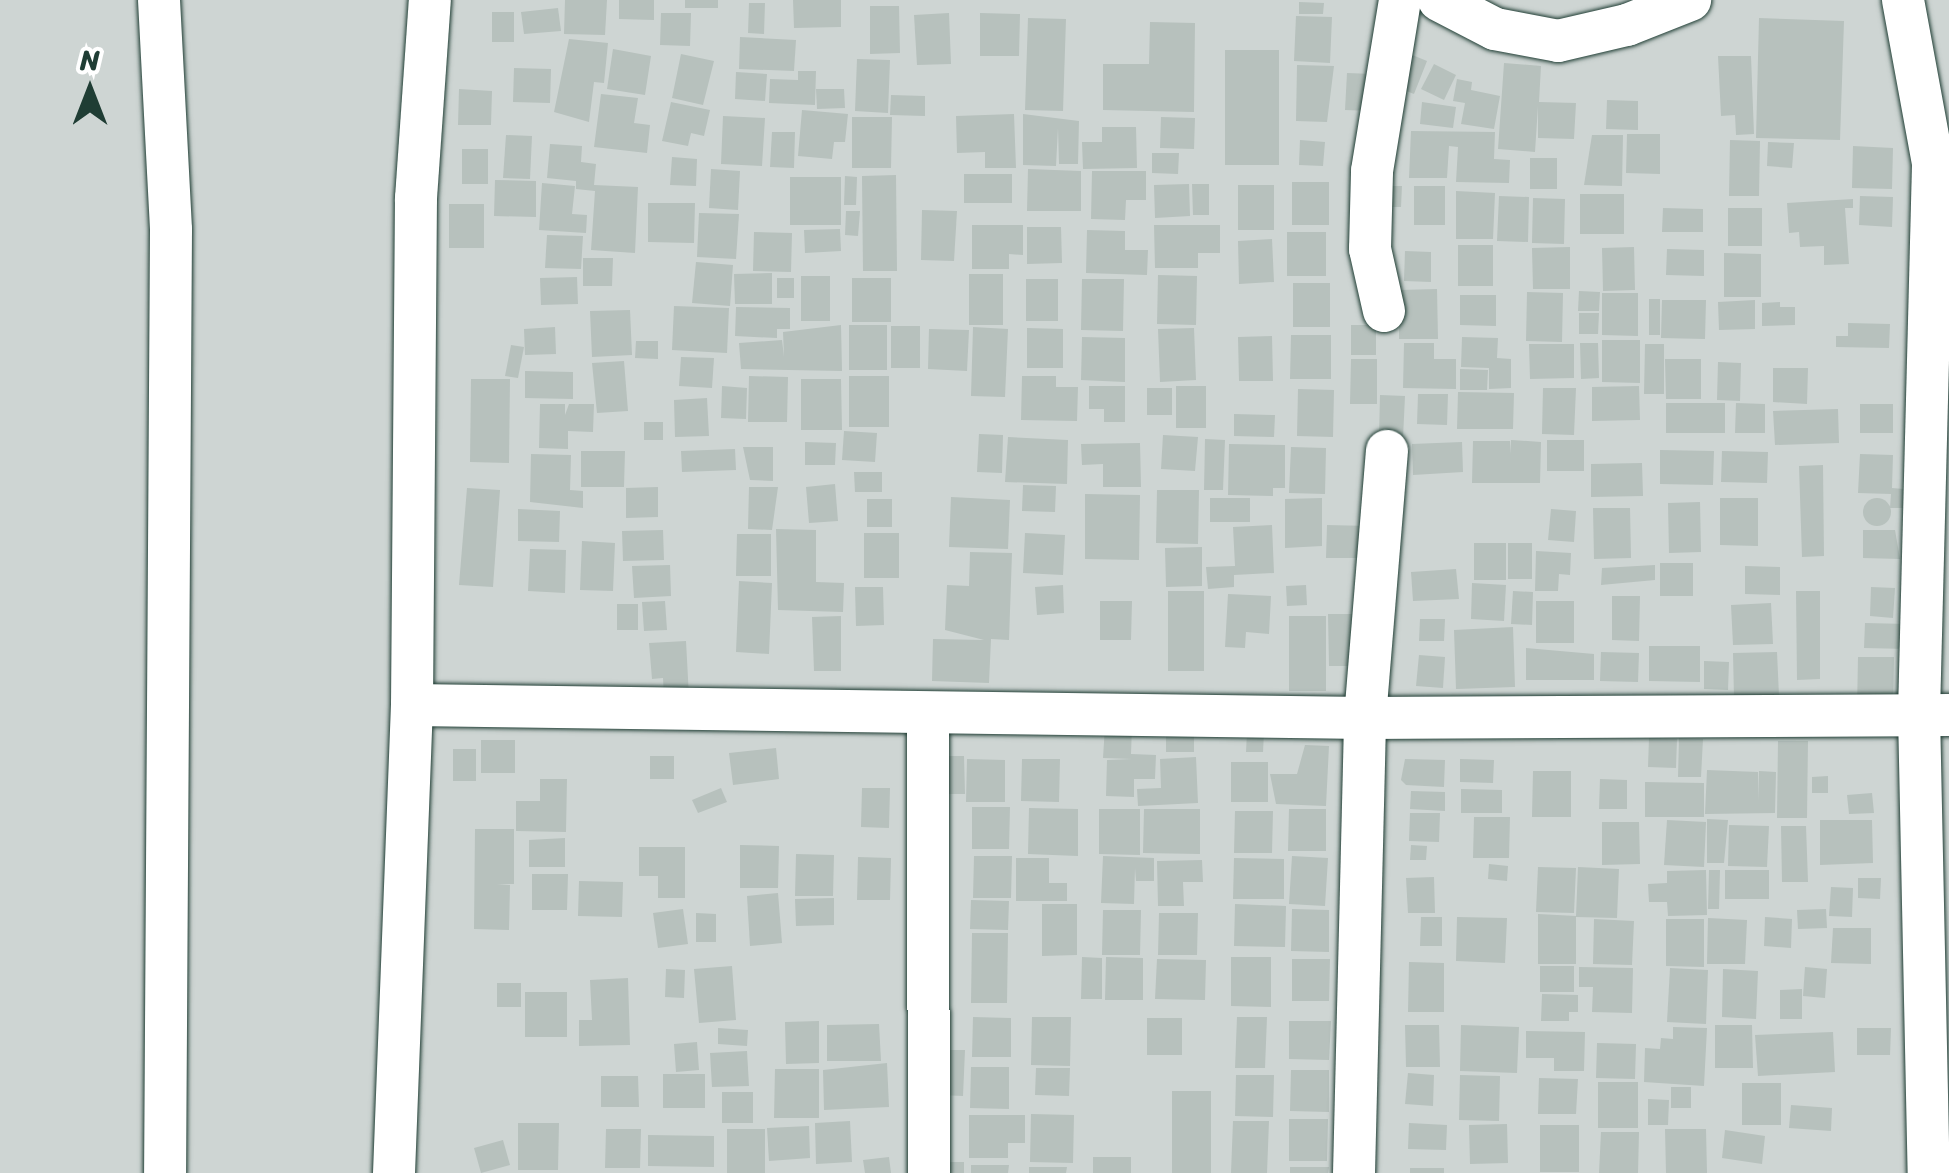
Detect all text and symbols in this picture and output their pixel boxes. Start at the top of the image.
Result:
text: N [80,35,100,84]
north arrow [40,40,140,140]

